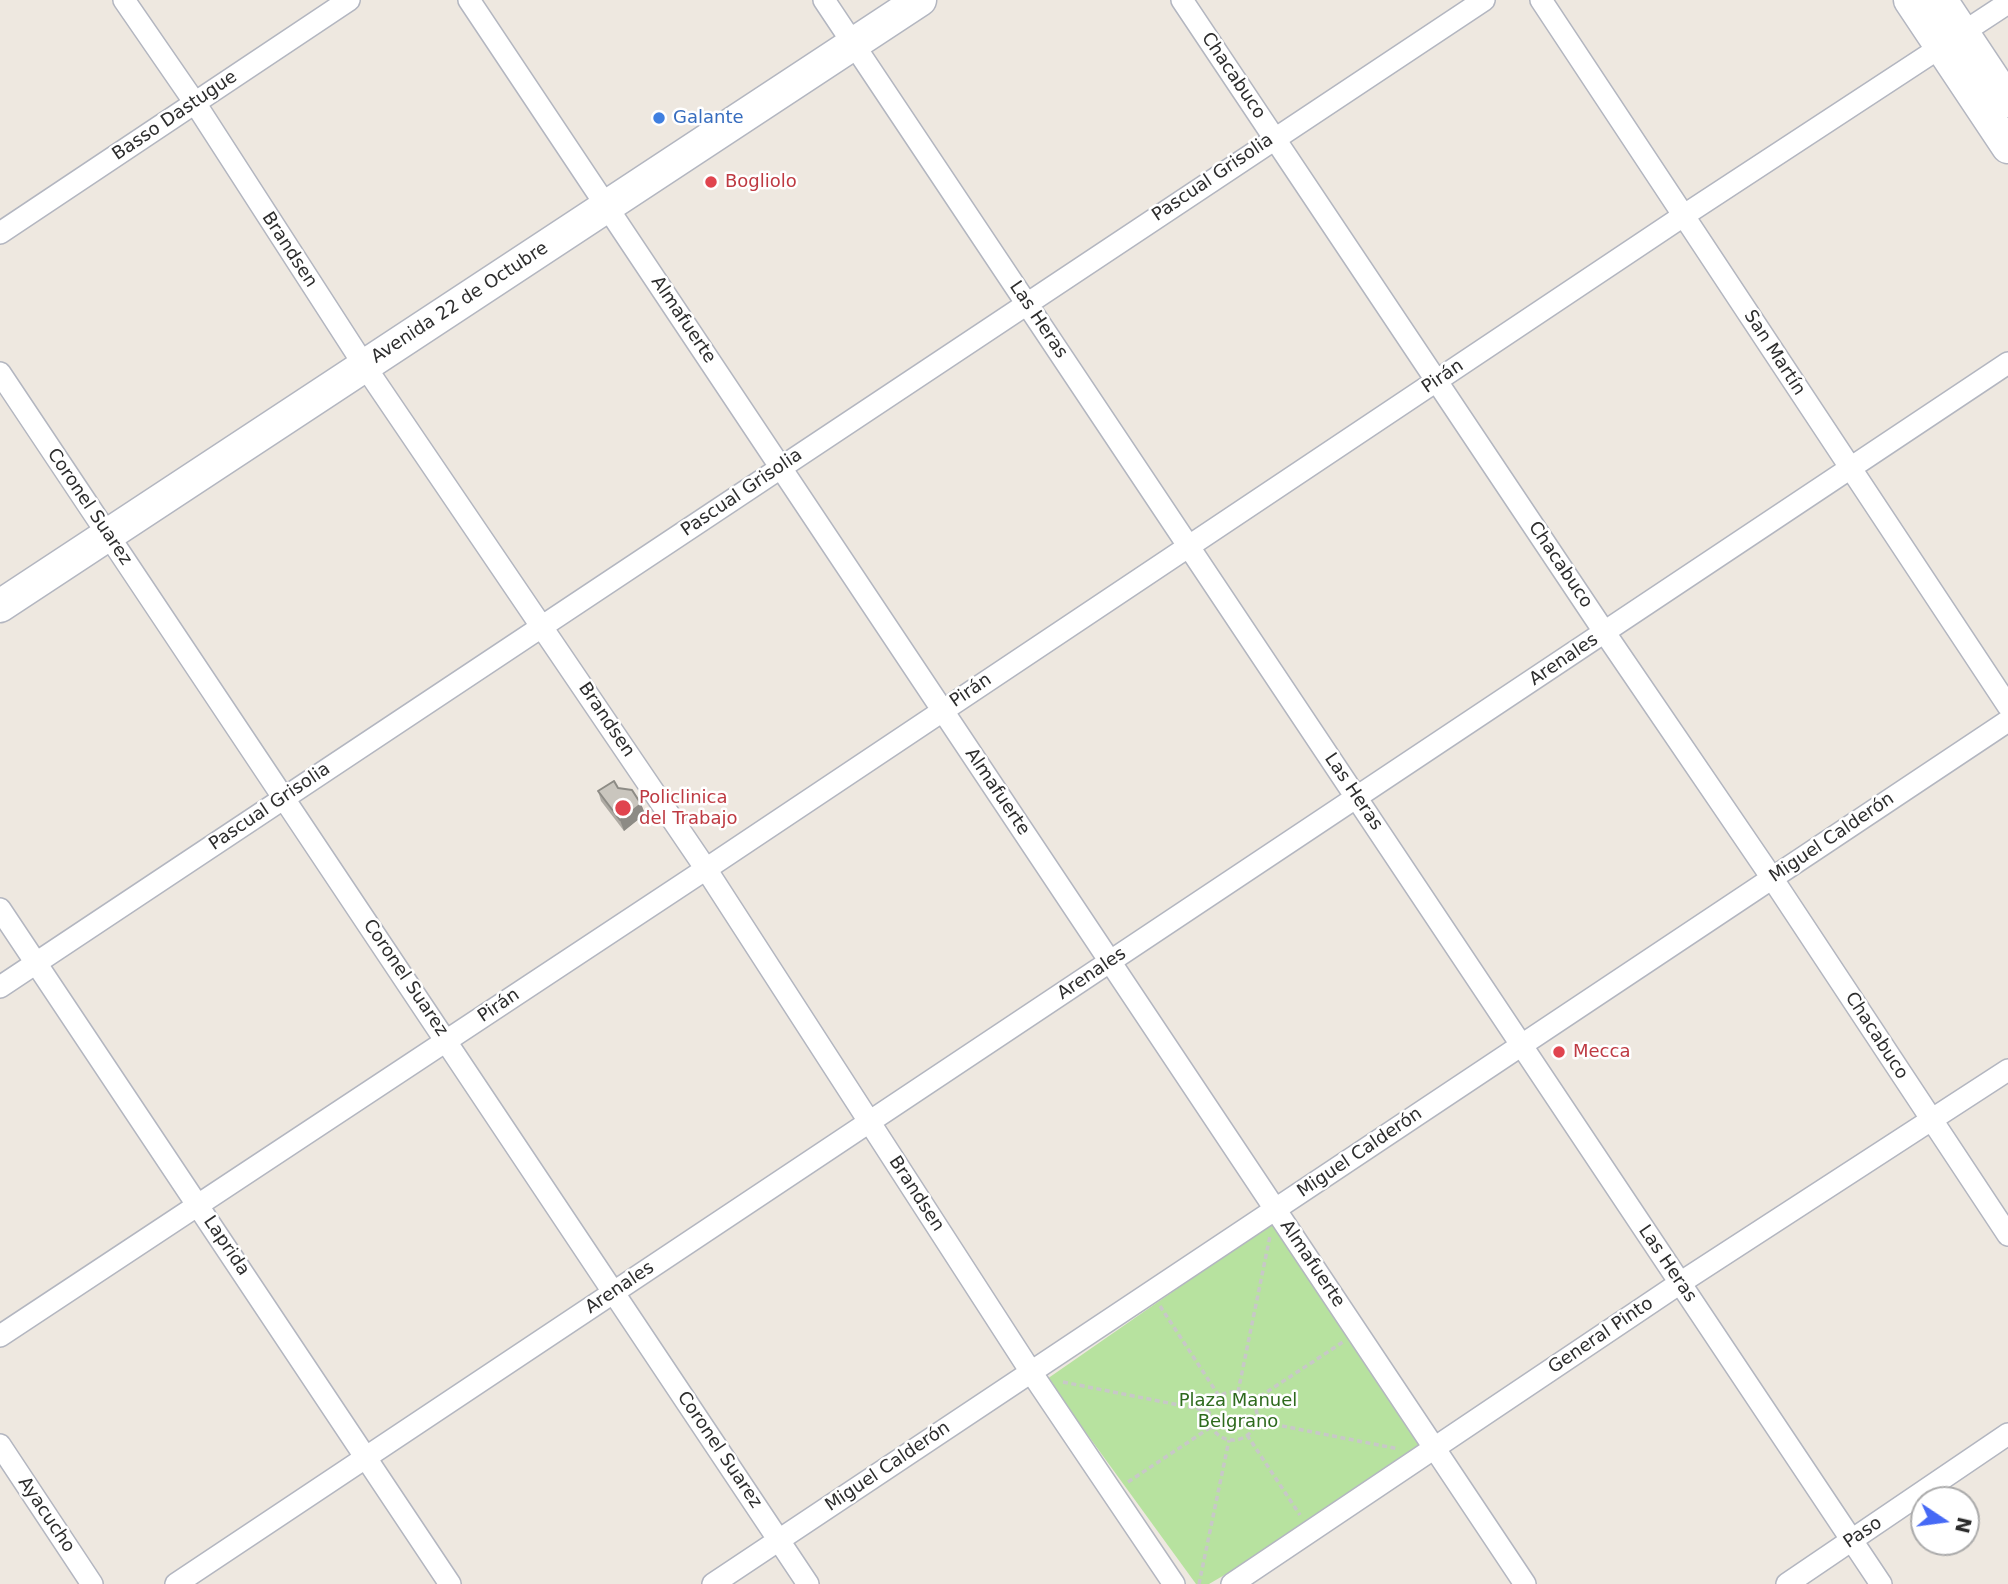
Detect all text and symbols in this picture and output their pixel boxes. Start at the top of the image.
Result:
street label: Chacabuco [1196,29,1270,123]
street label: Basso Dastugue [109,66,241,166]
place label: Galante [673,107,744,129]
marker: Galante [651,110,667,126]
street label: Pascual Grisolia [1148,130,1278,226]
place label: Bogliolo [725,171,797,193]
marker: Bogliolo [703,174,719,190]
street label: Brandsen [257,208,321,292]
street label: Avenida 22 de Octubre [368,238,552,368]
street label: Almafuerte [646,272,720,368]
street label: Las Heras [1004,277,1072,363]
street label: San Martín [1739,306,1809,400]
street label: Pirán [1418,355,1468,399]
street label: Coronel Suarez [42,445,136,569]
street label: Pascual Grisolia [677,445,807,541]
street label: Chacabuco [1523,518,1597,612]
street label: Arenales [1526,629,1602,691]
street label: Pirán [946,669,996,713]
street label: Brandsen [573,679,639,761]
street label: Almafuerte [960,744,1034,840]
street label: Las Heras [1319,749,1387,835]
street label: Pascual Grisolia [205,759,335,855]
place label: Policlinica del Trabajo [639,787,737,830]
street label: Miguel Calderón [1766,788,1898,888]
marker: Policlinica del Trabajo [613,798,633,818]
street label: Coronel Suarez [358,916,452,1040]
street label: Arenales [1054,943,1130,1005]
street label: Pirán [474,984,524,1028]
street label: Chacabuco [1840,988,1912,1084]
place label: Mecca [1573,1041,1630,1063]
marker: Mecca [1551,1044,1567,1060]
street label: Miguel Calderón [1294,1103,1426,1203]
street label: Brandsen [884,1152,948,1236]
street label: Laprida [198,1212,254,1280]
street label: Almafuerte [1275,1216,1349,1312]
street label: Las Heras [1633,1221,1701,1307]
street label: Arenales [582,1257,658,1319]
street label: General Pinto [1545,1293,1657,1379]
street label: Coronel Suarez [672,1388,766,1512]
park label: Plaza Manuel Belgrano [1179,1390,1297,1432]
street label: Miguel Calderón [822,1417,954,1517]
street label: Ayacucho [13,1473,79,1557]
north arrow [1910,1486,1980,1556]
street label: Paso [1840,1512,1886,1554]
text: N [1951,1515,1976,1535]

